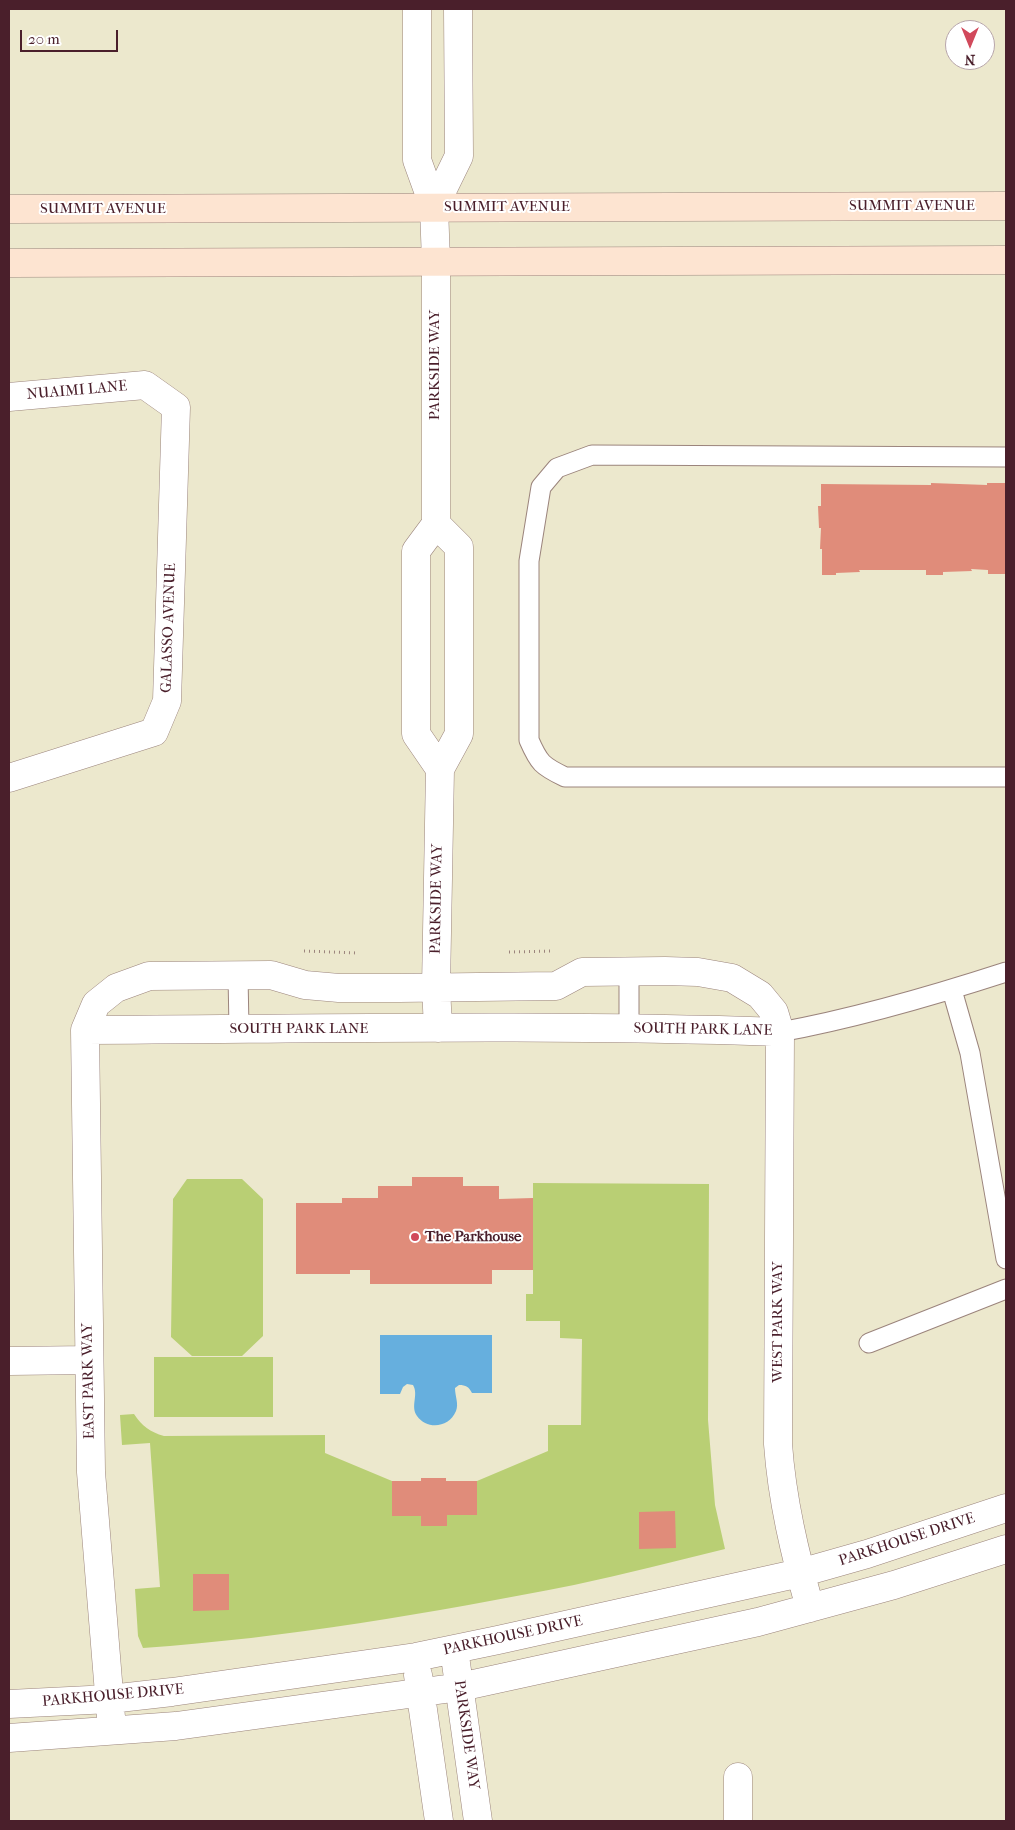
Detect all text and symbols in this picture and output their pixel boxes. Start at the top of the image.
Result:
scale bar [22,20,120,52]
north arrow [945,20,995,70]
text: 20 m [28,30,60,48]
text: N [965,51,975,68]
street label: SUMMIT AVENUE [849,197,975,215]
street label: SUMMIT AVENUE [444,198,570,216]
street label: SUMMIT AVENUE [40,200,166,218]
street label: PARKSIDE WAY [426,310,444,420]
street label: NUAIMI LANE [26,378,128,404]
street label: GALASSO AVENUE [158,563,180,693]
street label: PARKSIDE WAY [427,844,447,954]
street label: SOUTH PARK LANE [230,1020,368,1038]
street label: SOUTH PARK LANE [633,1020,773,1040]
place label: The Parkhouse [425,1228,521,1246]
marker: The Parkhouse [409,1231,421,1243]
street label: WEST PARK WAY [769,1261,787,1383]
street label: EAST PARK WAY [79,1323,99,1439]
street label: PARKHOUSE DRIVE [837,1509,977,1571]
street label: PARKHOUSE DRIVE [442,1612,584,1660]
street label: PARKSIDE WAY [449,1679,483,1791]
street label: PARKHOUSE DRIVE [41,1681,185,1711]

